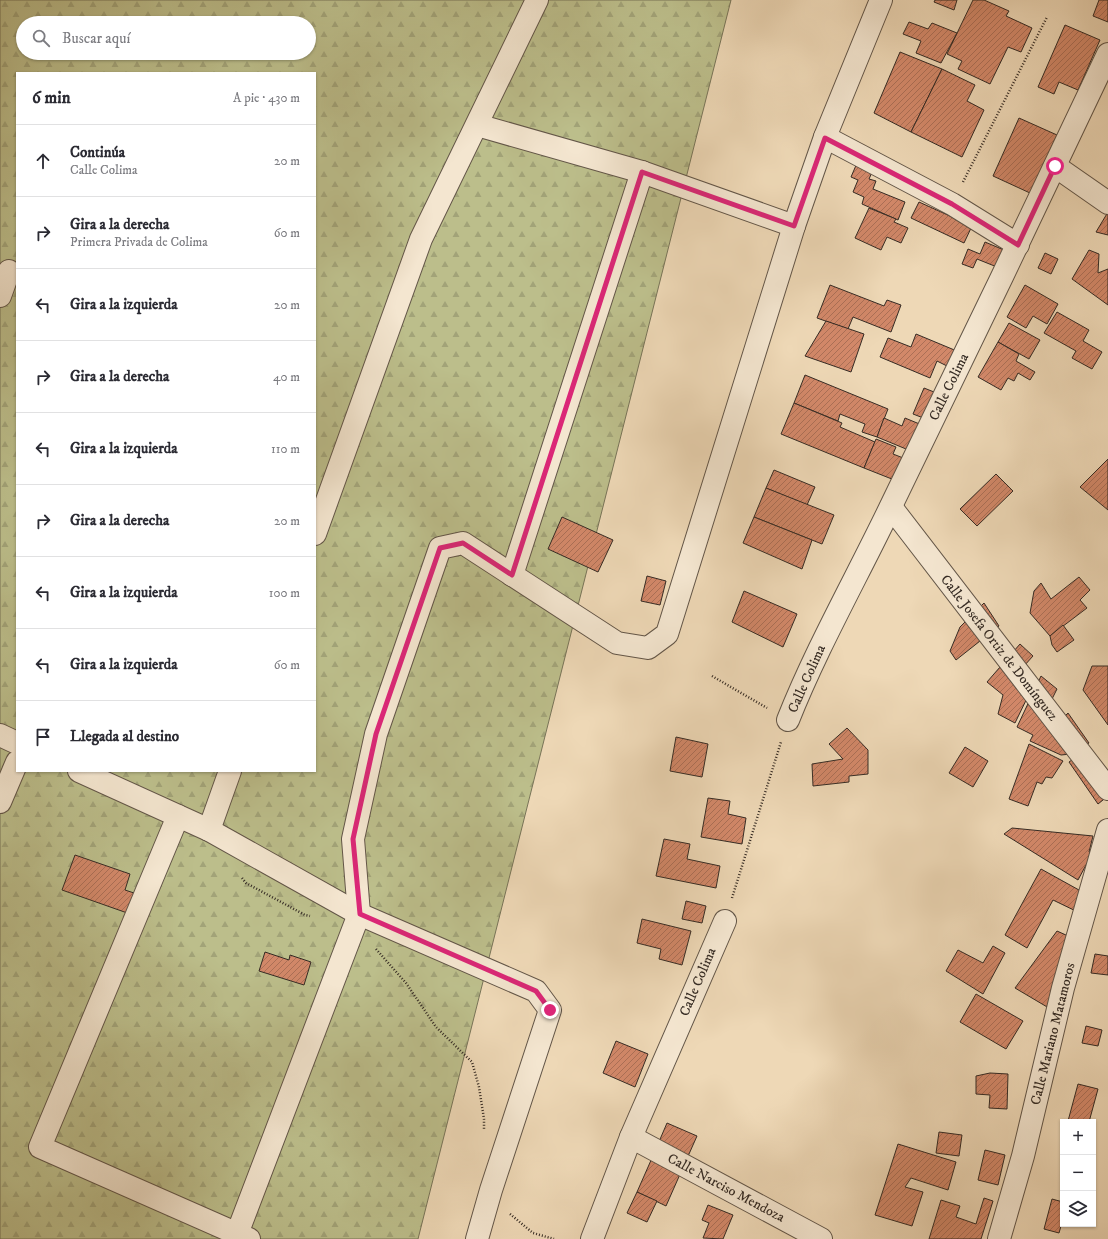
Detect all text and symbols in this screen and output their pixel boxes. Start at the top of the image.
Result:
search box [16,16,316,60]
icon: search [30,27,52,49]
text: Buscar aquí [62,29,130,48]
text: 6 min [32,87,71,109]
text: A pie · 430 m [233,90,300,106]
text: Continúa [70,143,125,162]
icon: ahead [32,150,54,172]
text: 20 m [274,153,300,169]
route start [1046,157,1064,175]
text: Calle Colima [70,162,138,178]
text: Gira a la derecha [70,215,169,234]
icon: right [32,222,54,244]
text: 60 m [274,225,300,241]
text: Primera Privada de Colima [70,234,208,250]
icon: left [32,294,54,316]
text: Gira a la izquierda [70,295,178,314]
text: 20 m [274,297,300,313]
street label: Calle Colima [925,350,973,424]
icon: right [32,366,54,388]
text: Gira a la derecha [70,367,169,386]
text: 40 m [273,369,300,385]
icon: left [32,438,54,460]
text: Gira a la izquierda [70,439,178,458]
text: 110 m [271,441,300,457]
icon: right [32,510,54,532]
text: Gira a la derecha [70,511,169,530]
text: 20 m [274,513,300,529]
street label: Calle Josefa Ortiz de Domínguez [936,571,1062,725]
icon: left [32,582,54,604]
text: Gira a la izquierda [70,583,178,602]
text: 100 m [269,585,300,601]
street label: Calle Colima [784,642,830,716]
icon: left [32,654,54,676]
text: Gira a la izquierda [70,655,178,674]
text: 60 m [274,657,300,673]
icon: arrive [32,726,54,748]
text: Llegada al destino [70,727,179,746]
street label: Calle Colima [675,945,721,1019]
street label: Calle Mariano Matamoros [1027,961,1079,1107]
route end [541,1001,559,1019]
map controls [1060,1119,1096,1227]
button: + [1060,1119,1096,1155]
street label: Calle Narciso Mendoza [664,1149,788,1227]
button: − [1060,1155,1096,1191]
button: layers [1060,1191,1096,1227]

